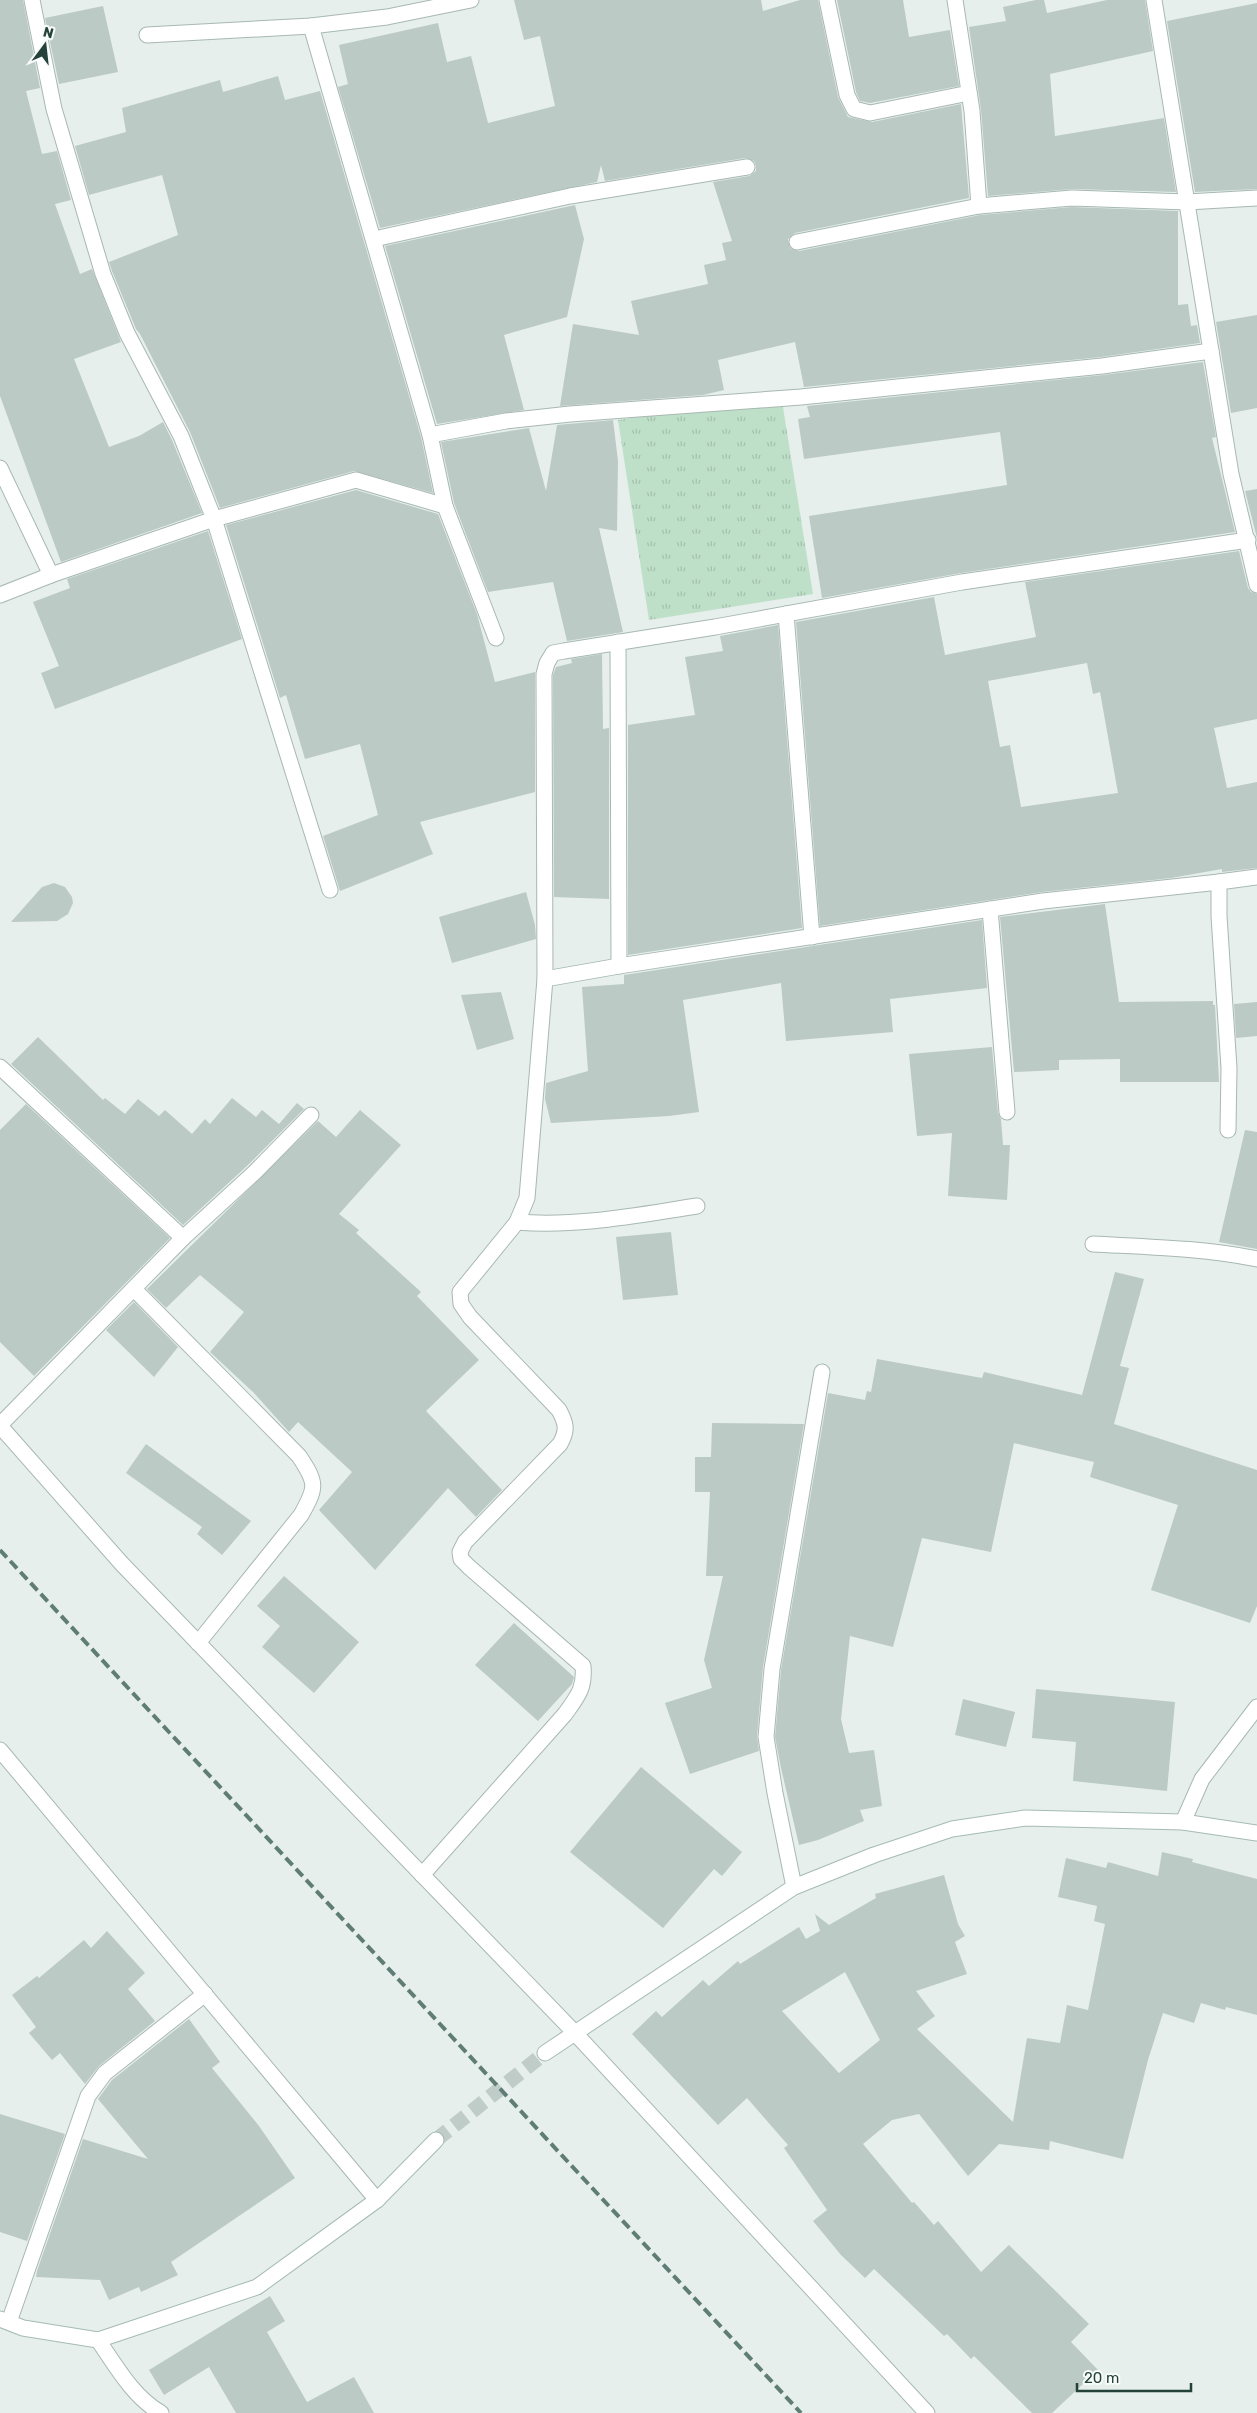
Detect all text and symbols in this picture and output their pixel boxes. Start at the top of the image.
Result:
north arrow [20,20,70,70]
text: N [41,23,55,42]
scale bar [1077,2360,1191,2392]
text: 20 m [1084,2369,1119,2387]

